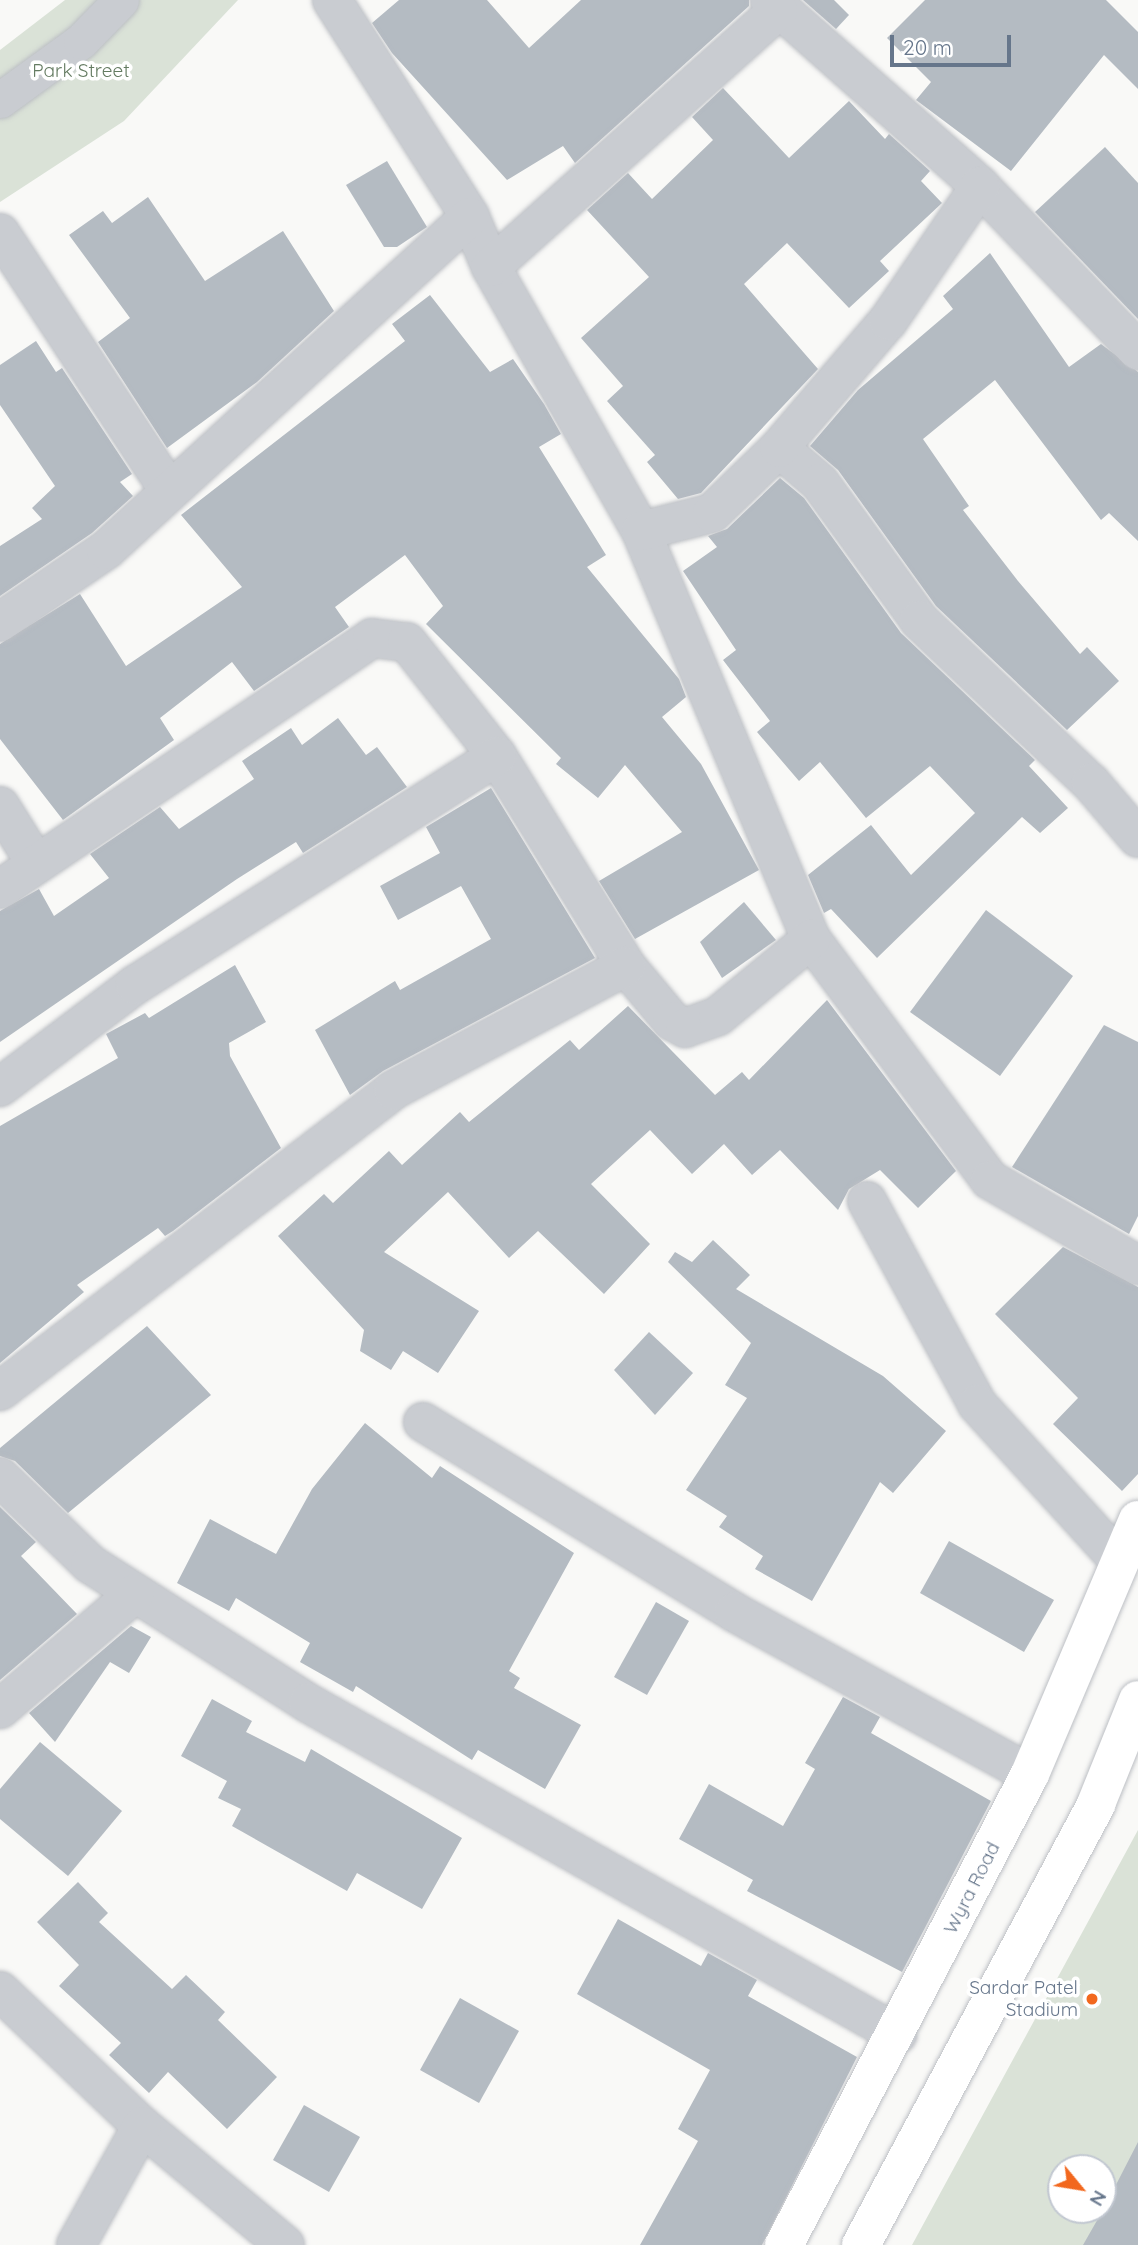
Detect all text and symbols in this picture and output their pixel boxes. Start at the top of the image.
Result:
scale bar [893,21,1014,65]
text: 20 m [903,34,952,60]
park label: Park Street [32,60,130,82]
street label: Wyra Road [939,1838,1005,1938]
place label: Sardar Patel Stadium [969,1977,1078,2021]
marker: Sardar Patel Stadium [1084,1991,1100,2007]
north arrow [1047,2154,1117,2224]
text: N [1085,2186,1112,2211]

